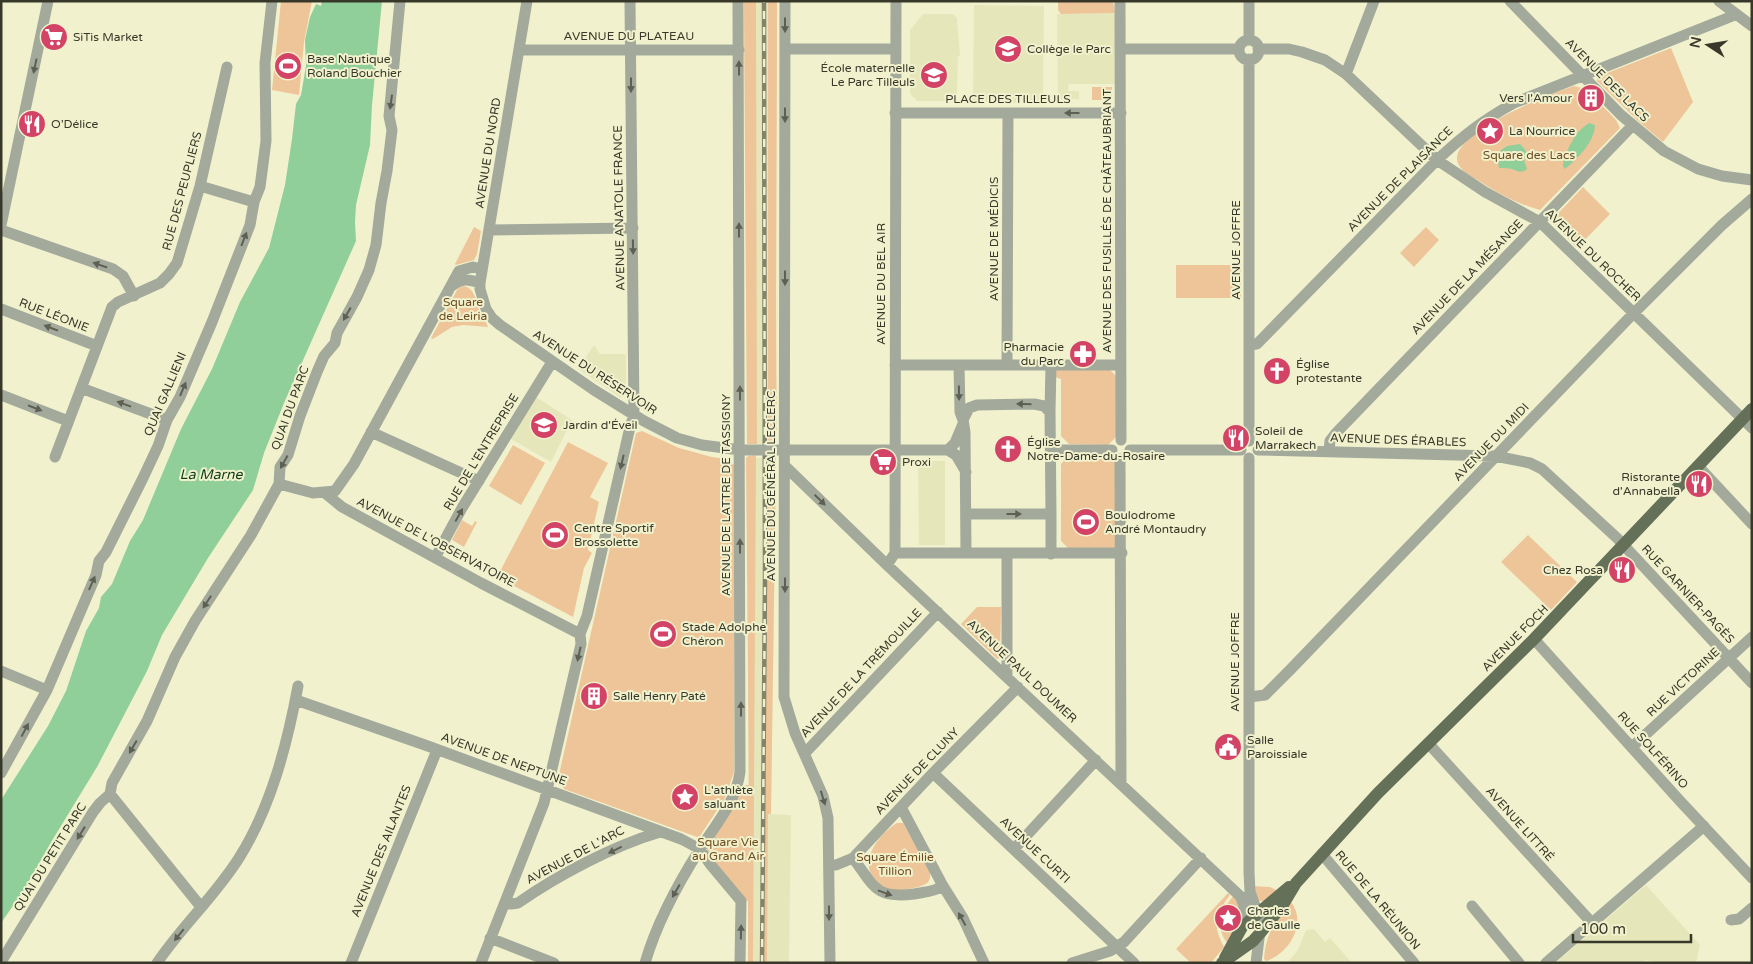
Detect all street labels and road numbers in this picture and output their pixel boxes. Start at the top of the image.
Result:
street label: AVENUE DU PLATEAU [564,29,694,43]
street label: AVENUE DES LACS [1562,35,1652,125]
street label: AVENUE DES FUSILLÉS DE CHÂTEAUBRIANT [1100,88,1114,353]
street label: PLACE DES TILLEULS [945,92,1071,106]
street label: AVENUE DU NORD [472,97,504,209]
street label: AVENUE DE PLAISANCE [1345,123,1456,234]
street label: AVENUE ANATOLE FRANCE [611,125,627,291]
street label: RUE DES PEUPLIERS [159,130,205,252]
street label: AVENUE DE MÉDICIS [987,177,1001,301]
street label: AVENUE JOFFRE [1229,200,1243,300]
street label: AVENUE DU ROCHER [1542,206,1644,304]
street label: AVENUE DE LA MÉSANGE [1408,216,1526,337]
street label: AVENUE DU BEL AIR [874,223,888,345]
street label: RUE LÉONIE [17,295,91,335]
street label: AVENUE DU RÉSERVOIR [530,327,660,417]
street label: QUAI GALLIENI [141,350,189,438]
street label: QUAI DU PARC [268,364,312,452]
street label: RUE DE L'ENTREPRISE [441,391,522,513]
street label: AVENUE DU GÉNÉRAL LECLERC [764,391,778,581]
street label: AVENUE DE LATTRE DE TASSIGNY [719,393,733,596]
street label: AVENUE DU MIDI [1450,400,1532,484]
street label: AVENUE DES ÉRABLES [1330,431,1466,449]
street label: AVENUE DE L'OBSERVATOIRE [354,494,518,590]
street label: RUE GARNIER-PAGÈS [1639,542,1737,646]
street label: AVENUE FOCH [1479,602,1551,674]
street label: AVENUE DE LA TRÉMOUILLE [797,605,925,740]
street label: AVENUE JOFFRE [1228,612,1242,712]
street label: AVENUE PAUL DOUMER [964,616,1080,726]
street label: RUE VICTORINE [1644,644,1723,719]
street label: RUE SOLFÉRINO [1615,709,1691,792]
street label: AVENUE DE CLUNY [872,724,962,817]
street label: AVENUE DE NEPTUNE [439,730,569,788]
street label: AVENUE DES AILANTES [348,783,414,919]
street label: AVENUE LITTRÉ [1483,784,1557,864]
street label: QUAI DU PETIT PARC [11,800,89,914]
street label: AVENUE CURTI [997,814,1073,886]
street label: AVENUE DE L'ARC [524,823,626,887]
street label: RUE DE LA RÉUNION [1333,848,1423,952]

